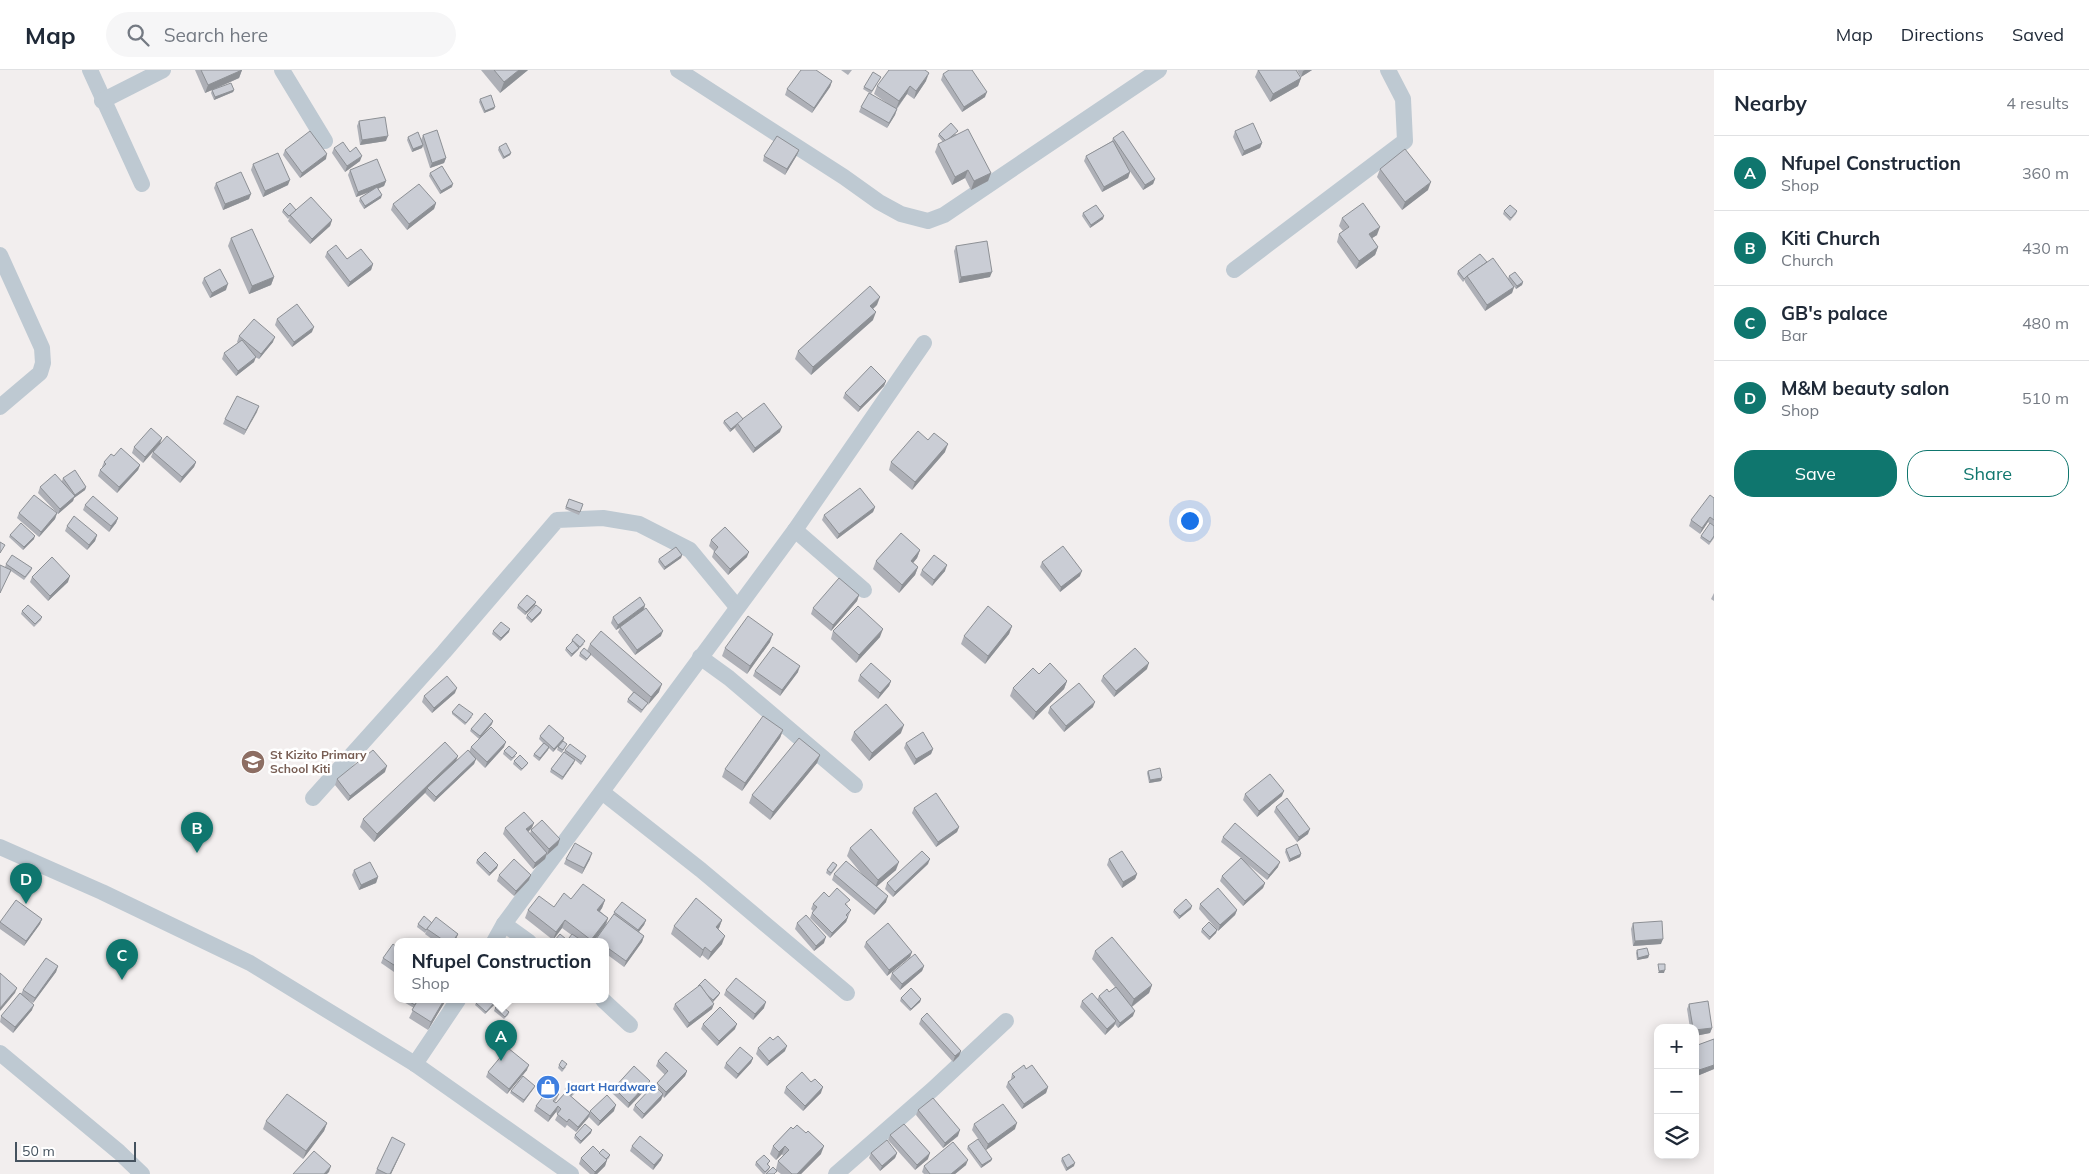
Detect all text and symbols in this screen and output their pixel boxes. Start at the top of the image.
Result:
search box [106,12,456,57]
text: Map [25,20,76,50]
icon: search [124,21,152,49]
text: Search here [164,23,268,47]
text: Map [1836,23,1873,46]
text: Directions [1901,23,1984,46]
text: Saved [2012,23,2064,46]
text: Nearby [1734,90,1807,116]
text: 4 results [2006,93,2069,113]
text: Nfupel Construction [1781,151,1961,175]
text: A [1744,163,1756,183]
text: 360 m [2022,163,2069,183]
text: Shop [1781,175,1819,195]
text: Kiti Church [1781,226,1880,250]
text: B [1744,238,1756,258]
text: 430 m [2022,238,2069,258]
text: Church [1781,250,1834,270]
text: GB's palace [1781,301,1888,325]
text: C [1745,313,1755,333]
text: 480 m [2022,313,2069,333]
text: Bar [1781,325,1807,345]
text: M&M beauty salon [1781,376,1949,400]
text: D [1744,388,1756,408]
text: 510 m [2022,388,2069,408]
text: Shop [1781,400,1819,420]
button: Save [1734,450,1897,497]
button: Share [1907,450,2069,497]
your location [1177,508,1203,534]
place label: St Kizito Primary School Kiti [270,747,367,776]
school or university icon: St Kizito Primary School Kiti [240,749,266,775]
pin: B [181,812,213,853]
pin: D [10,863,42,904]
popup [394,938,609,1003]
pin: C [106,939,138,980]
text: Nfupel Construction [412,949,591,973]
text: Shop [412,973,450,993]
pin: A [485,1020,517,1061]
map controls [1654,1024,1699,1159]
button: + [1654,1024,1699,1069]
button: − [1654,1069,1699,1114]
shop icon: Jaart Hardware [535,1074,561,1100]
place label: Jaart Hardware [566,1079,656,1094]
button: layers [1654,1114,1699,1159]
scale bar [15,1139,136,1162]
text: 50 m [22,1142,55,1160]

